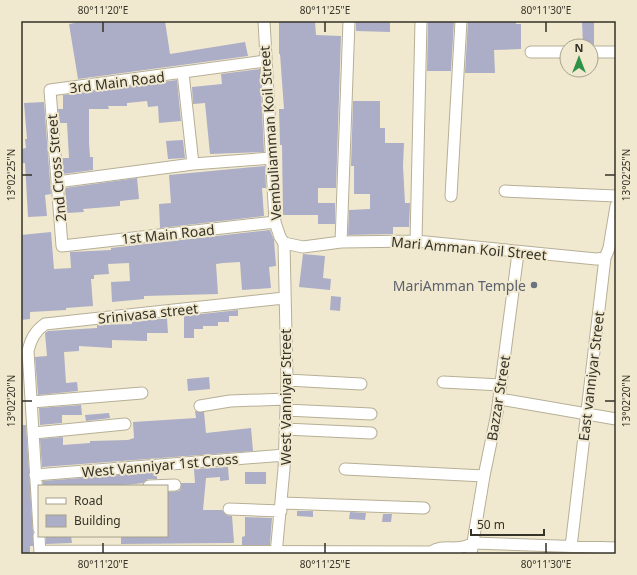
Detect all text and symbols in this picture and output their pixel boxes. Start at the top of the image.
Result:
text: 80°11'20"E [78,3,128,17]
text: 80°11'25"E [300,3,350,17]
text: 80°11'30"E [521,3,571,17]
north arrow [559,38,599,78]
text: N [575,40,583,55]
street label: Vembuliamman Koil Street [254,45,286,221]
street label: 3rd Main Road [68,67,166,97]
street label: 2nd Cross Street [42,113,70,223]
text: 13°02'25"N [4,149,18,201]
text: 13°02'25"N [619,149,633,201]
street label: 1st Main Road [121,220,215,248]
street label: Mari Amman Koil Street [390,232,548,264]
place label: MariAmman Temple [393,276,526,295]
marker: MariAmman Temple [529,280,539,290]
street label: Srinivasa street [97,298,199,328]
street label: East vanniyar Street [574,310,608,442]
street label: West Vanniyar Street [276,329,295,465]
street label: Bazzar Street [482,354,514,442]
text: 13°02'20"N [4,375,18,427]
text: 13°02'20"N [619,375,633,427]
street label: West Vanniyar 1st Cross [81,449,239,481]
legend [38,485,168,537]
text: Road [74,492,103,509]
scale bar [471,511,544,537]
text: Building [74,512,121,529]
text: 50 m [477,516,505,533]
text: 80°11'20"E [78,557,128,571]
text: 80°11'25"E [300,557,350,571]
text: 80°11'30"E [521,557,571,571]

